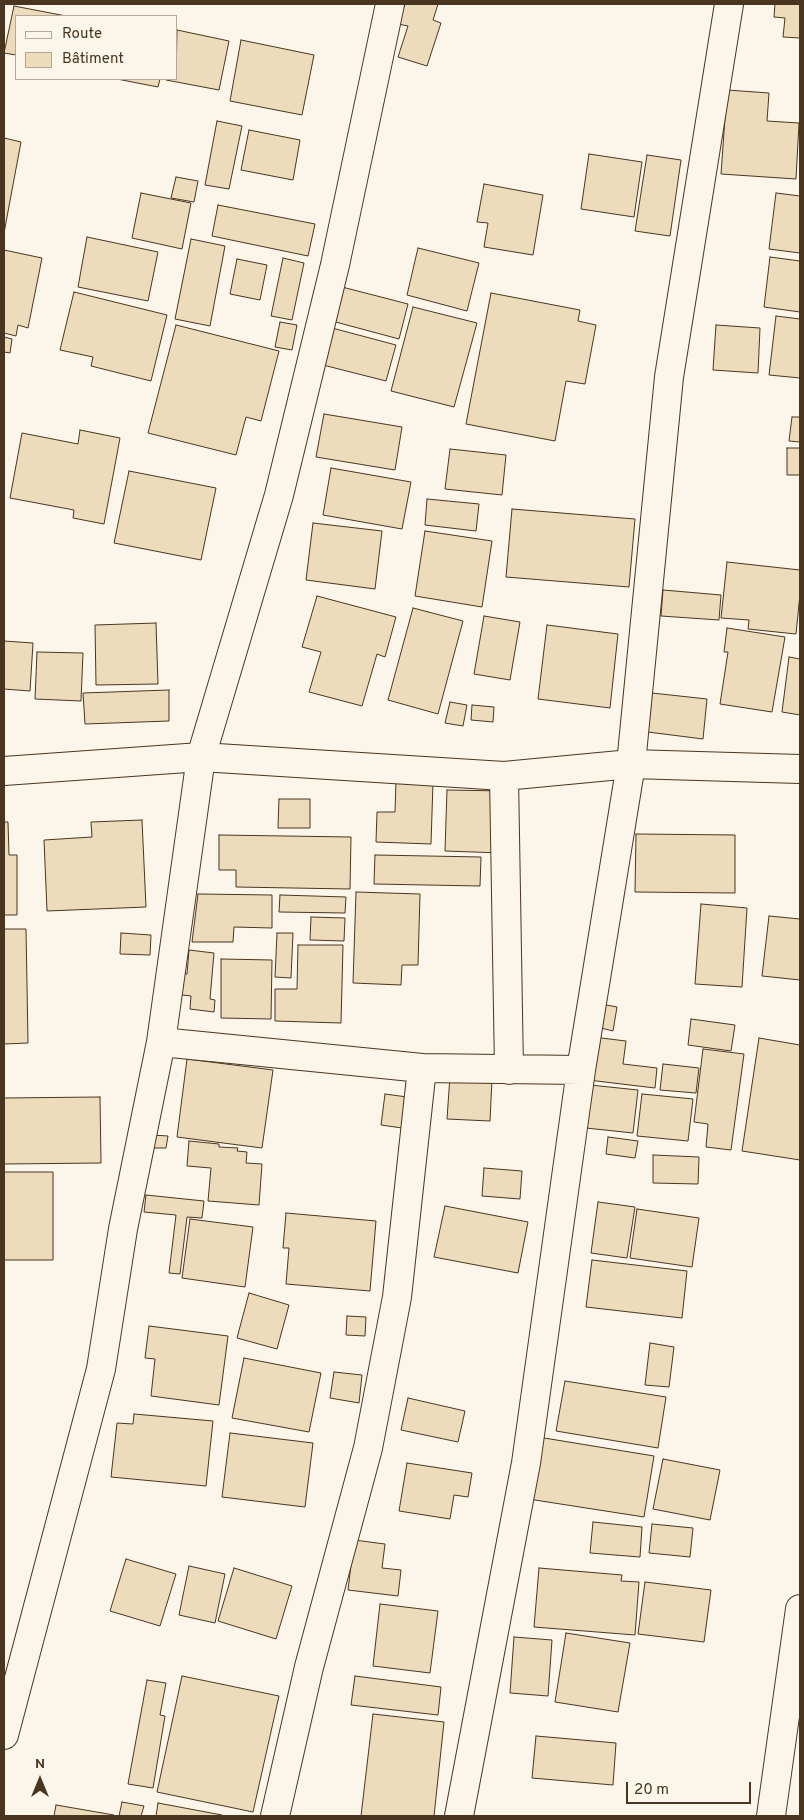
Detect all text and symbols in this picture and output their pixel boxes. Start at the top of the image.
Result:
legend [15,15,178,80]
text: Route [62,25,102,44]
text: Bâtiment [62,50,124,69]
north arrow [15,1755,65,1805]
text: N [35,1756,45,1773]
scale bar [629,1772,754,1804]
text: 20 m [634,1781,669,1800]

